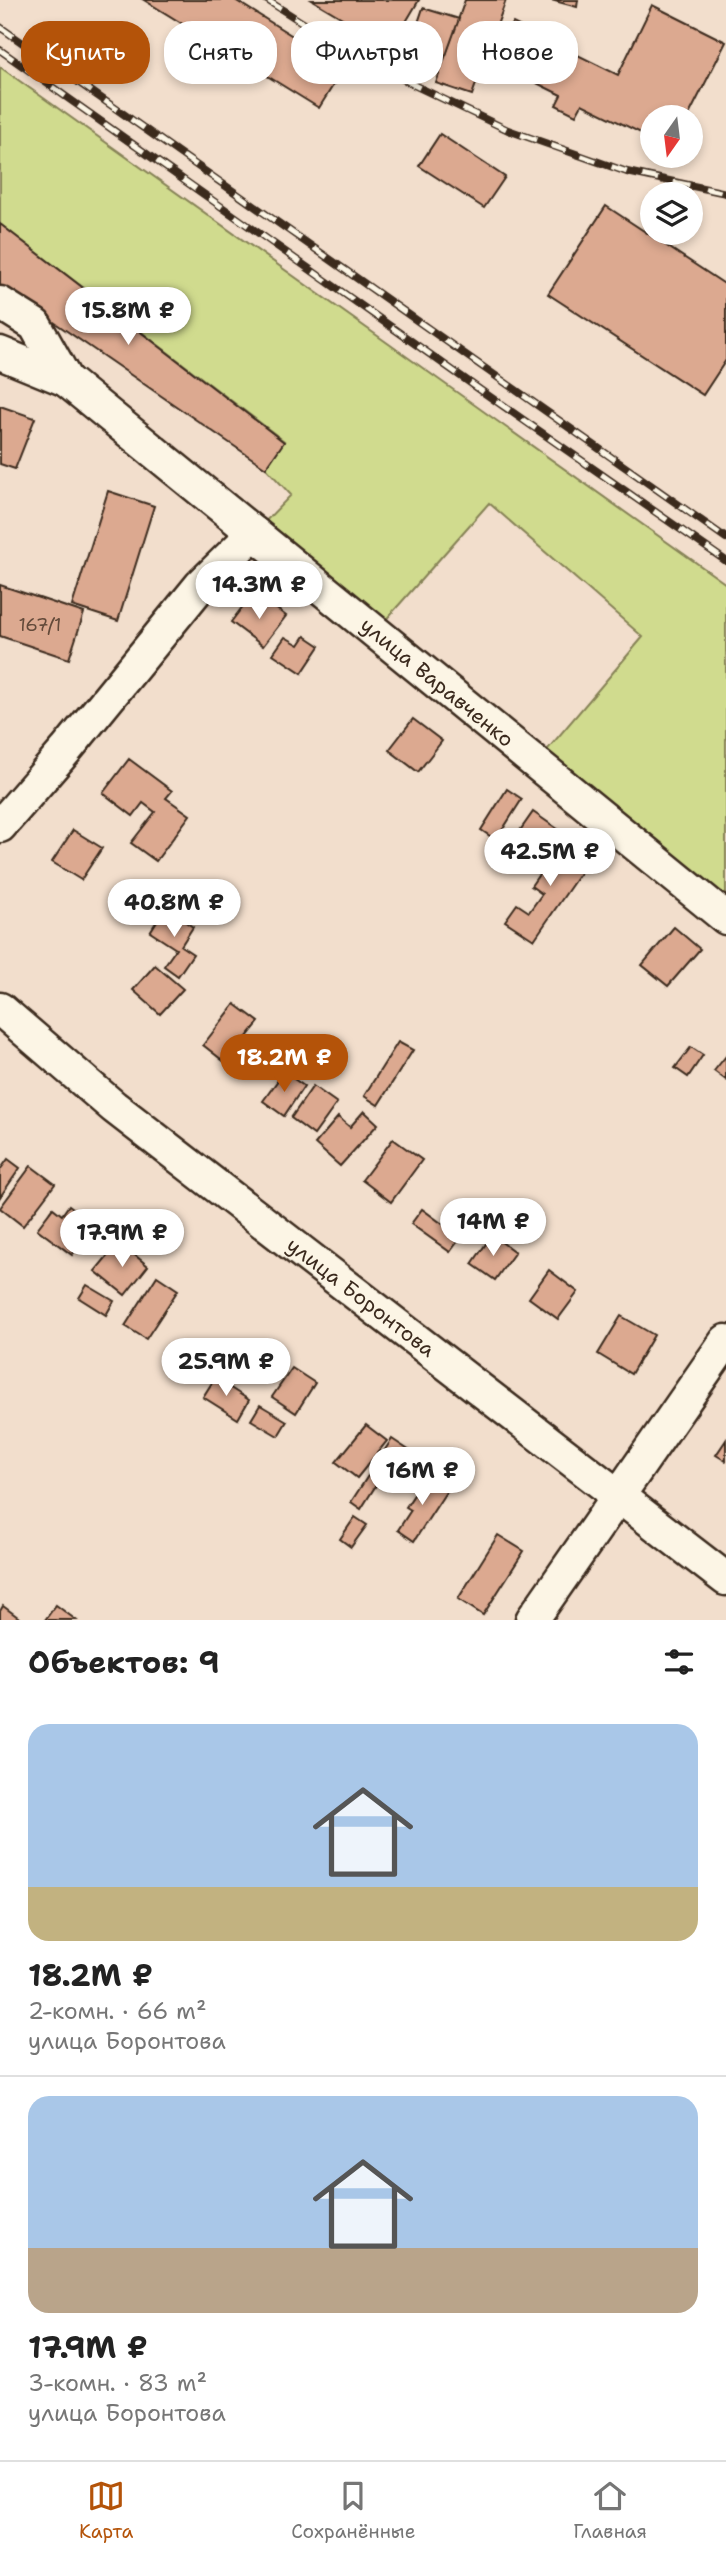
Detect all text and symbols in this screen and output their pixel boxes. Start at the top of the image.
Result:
chip: Купить [21,21,150,84]
chip: Снять [164,21,277,84]
chip: Фильтры [291,21,443,84]
chip: Новое [457,21,578,84]
north arrow [640,105,704,168]
map controls [640,105,703,245]
button: layers [640,182,703,245]
pin: 15.8M ₽ [63,288,193,347]
text: 15.8M ₽ [81,295,175,325]
pin: 14.3M ₽ [194,562,324,621]
text: 14.3M ₽ [212,569,306,599]
street label: улица Варавченко [354,611,520,753]
house number: 167/1 [18,613,62,637]
pin: 42.5M ₽ [485,828,615,888]
text: 42.5M ₽ [500,836,600,866]
pin: 40.8M ₽ [109,880,239,939]
text: 40.8M ₽ [124,887,224,917]
pin: 18.2M ₽ [219,1034,349,1094]
text: 18.2M ₽ [236,1042,332,1072]
pin: 14M ₽ [444,1198,542,1258]
text: 14M ₽ [456,1206,530,1236]
pin: 17.9M ₽ [57,1210,187,1269]
text: 17.9M ₽ [76,1217,168,1247]
street label: улица Боронтова [281,1231,441,1364]
pin: 25.9M ₽ [161,1338,291,1398]
text: 25.9M ₽ [178,1346,274,1376]
pin: 16M ₽ [373,1448,471,1507]
text: 16M ₽ [385,1455,459,1485]
text: Объектов: 9 [28,1642,220,1683]
icon: filters [660,1643,698,1681]
icon: home [300,1769,426,1895]
text: 18.2M ₽ [28,1955,153,1996]
text: 2-комн. · 66 m² [28,1996,207,2026]
text: улица Боронтова [28,2026,226,2056]
icon: home [300,2141,426,2267]
text: 17.9M ₽ [28,2327,148,2368]
text: 3-комн. · 83 m² [28,2368,207,2398]
text: улица Боронтова [28,2398,226,2428]
tab: Карта [79,2477,133,2544]
tab: Сохранённые [291,2477,415,2544]
tab: Главная [573,2477,647,2544]

